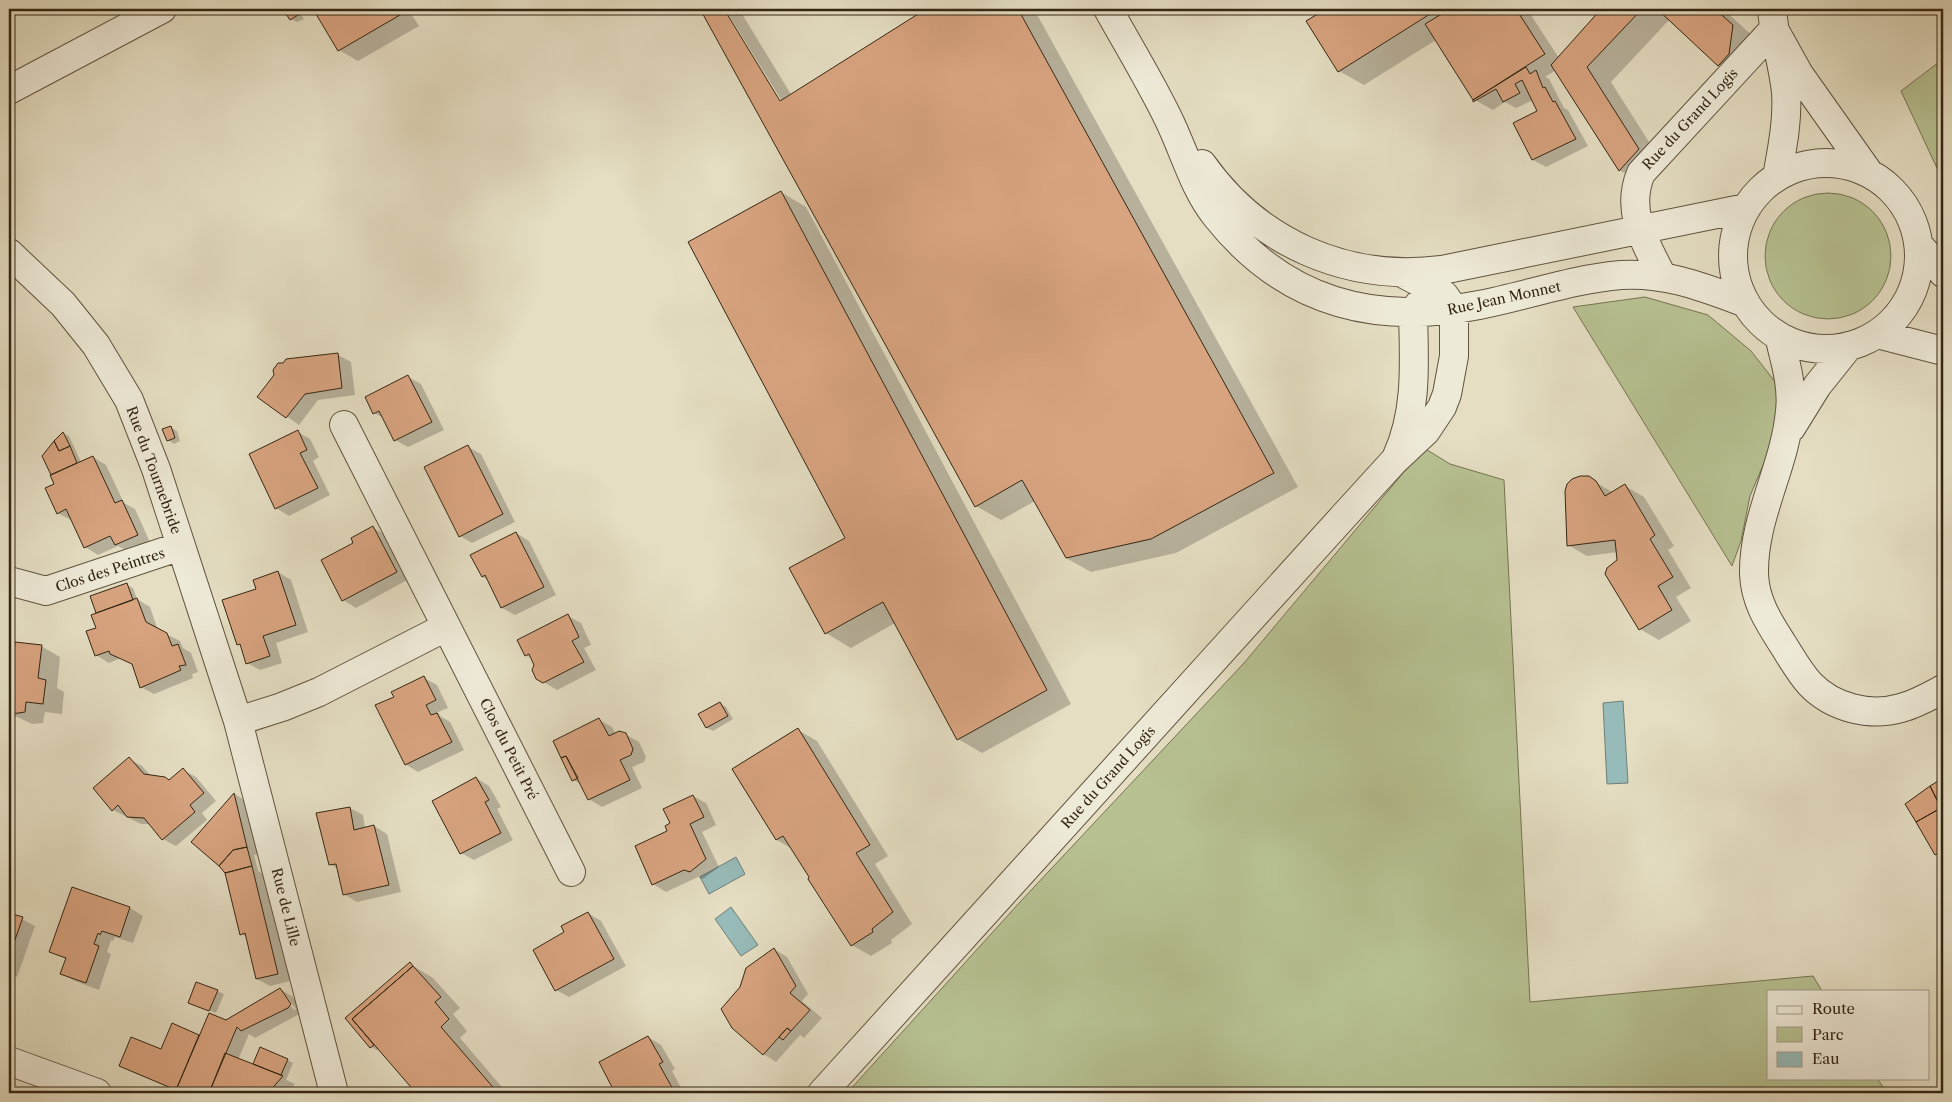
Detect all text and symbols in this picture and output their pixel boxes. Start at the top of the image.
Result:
street label: Rue du Grand Logis [1638,64,1742,174]
street label: Rue Jean Monnet [1446,277,1562,319]
street label: Rue du Tournebride [122,404,186,537]
street label: Clos des Peintres [53,544,167,596]
street label: Clos du Petit Pré [476,695,542,803]
street label: Rue du Grand Logis [1057,722,1159,832]
street label: Rue de Lille [268,866,304,948]
legend [1767,990,1930,1080]
text: Route [1812,999,1855,1018]
text: Parc [1812,1025,1844,1044]
text: Eau [1812,1049,1840,1068]

